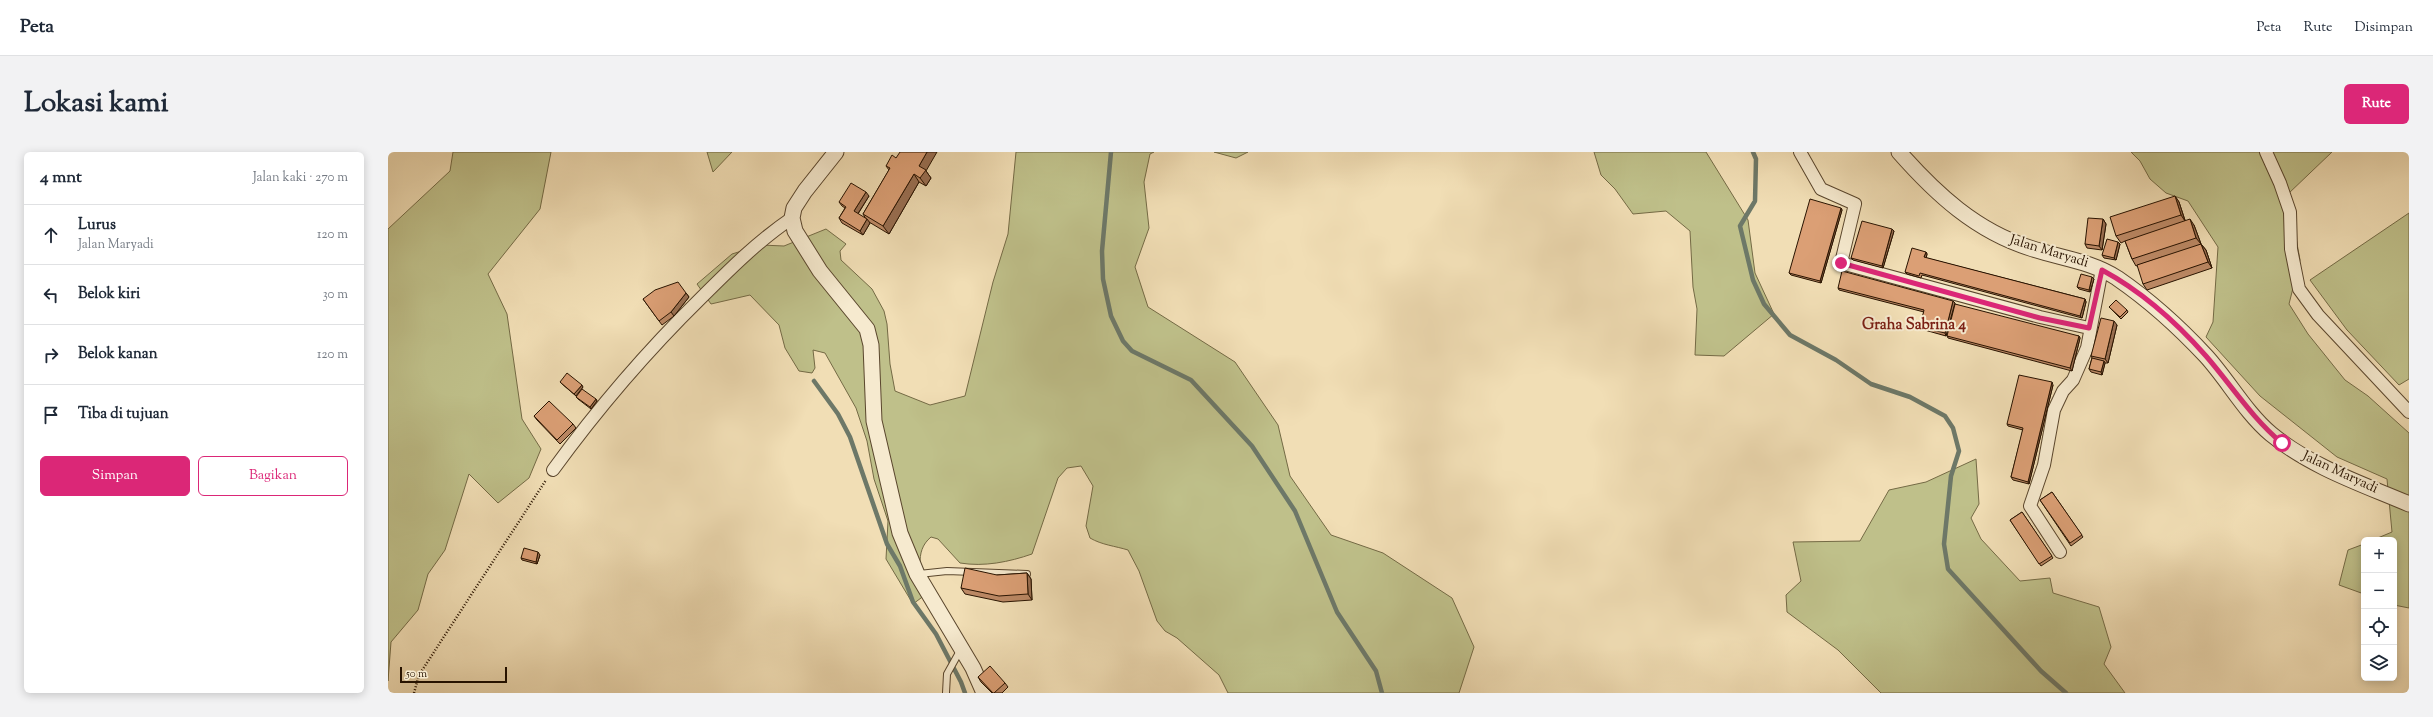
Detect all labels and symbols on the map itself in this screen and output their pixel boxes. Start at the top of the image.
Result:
street label: Jalan Maryadi [2006,230,2091,274]
route end [1832,254,1850,272]
district label: Graha Sabrina 4 [1862,315,1966,336]
route start [2273,434,2291,452]
street label: Jalan Maryadi [2298,446,2381,499]
scale bar [400,665,507,684]

